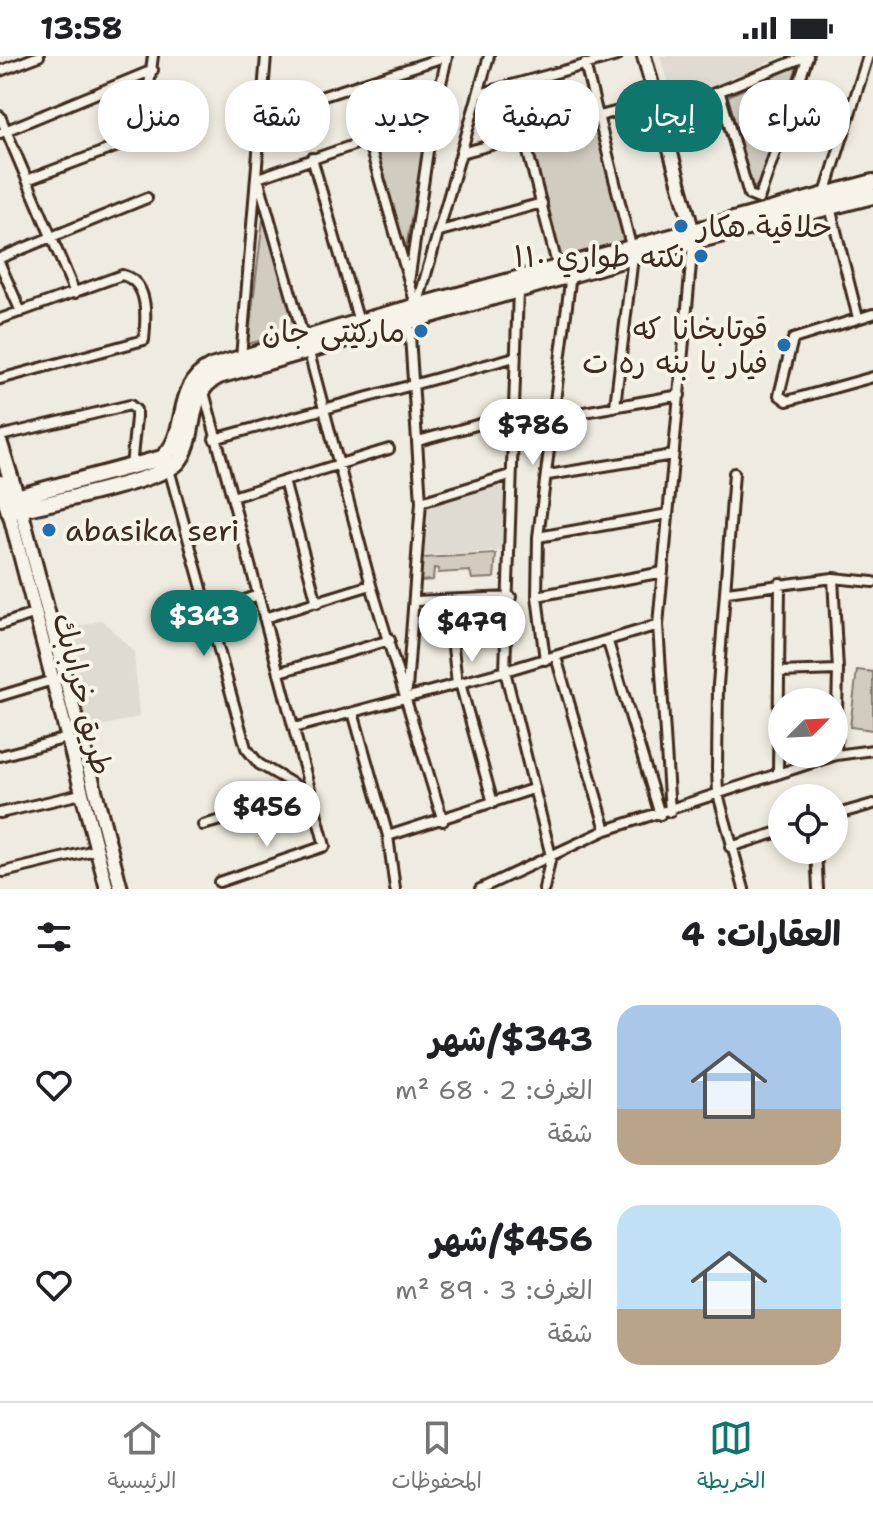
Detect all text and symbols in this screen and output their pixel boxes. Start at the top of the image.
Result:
text: 13:58 [40,8,123,49]
chip: منزل [98,80,209,152]
chip: شقة [225,80,330,152]
chip: جديد [346,80,459,152]
chip: تصفية [475,80,599,152]
chip: إيجار [615,80,723,152]
chip: شراء [739,80,850,152]
place label: حلاقية هكار [694,206,833,247]
marker: حلاقية هكار [672,217,690,235]
place label: نكته طواري ١١٠ [514,236,685,278]
marker: نكته طواري ١١٠ [692,247,710,265]
place label: قوتابخانا كه فيار يا بنه ره ت [582,308,768,383]
place label: مارکێتی جان [262,311,405,352]
marker: مارکێتی جان [412,322,430,340]
marker: قوتابخانا كه فيار يا بنه ره ت [775,336,793,354]
pin: $786 [486,399,580,467]
text: $786 [497,407,569,442]
place label: abasika seri [65,510,240,551]
marker: abasika seri [40,521,58,539]
pin: $343 [157,590,251,658]
pin: $479 [425,596,519,664]
text: $343 [169,598,239,633]
text: $479 [437,604,508,639]
street label: طريق خرابابك [43,608,123,780]
north arrow [768,688,848,768]
map controls [768,688,848,864]
pin: $456 [220,781,314,849]
button: locate [768,784,848,864]
text: $456 [232,789,302,824]
text: العقارات: 4 [681,911,841,957]
icon: filters [32,915,76,959]
text: $343/شهر [429,1016,593,1062]
icon: home [681,1037,777,1133]
icon: heart [32,1063,76,1107]
text: الغرف: 2 · 68 m² [395,1072,593,1107]
text: شقة [548,1115,593,1150]
text: $456/شهر [431,1216,593,1262]
icon: home [681,1237,777,1333]
icon: heart [32,1263,76,1307]
text: الغرف: 3 · 89 m² [395,1272,593,1307]
text: شقة [548,1315,593,1350]
tab: الرئيسية [107,1416,177,1500]
tab: المحفوظات [391,1416,482,1500]
tab: الخريطة [697,1416,766,1500]

